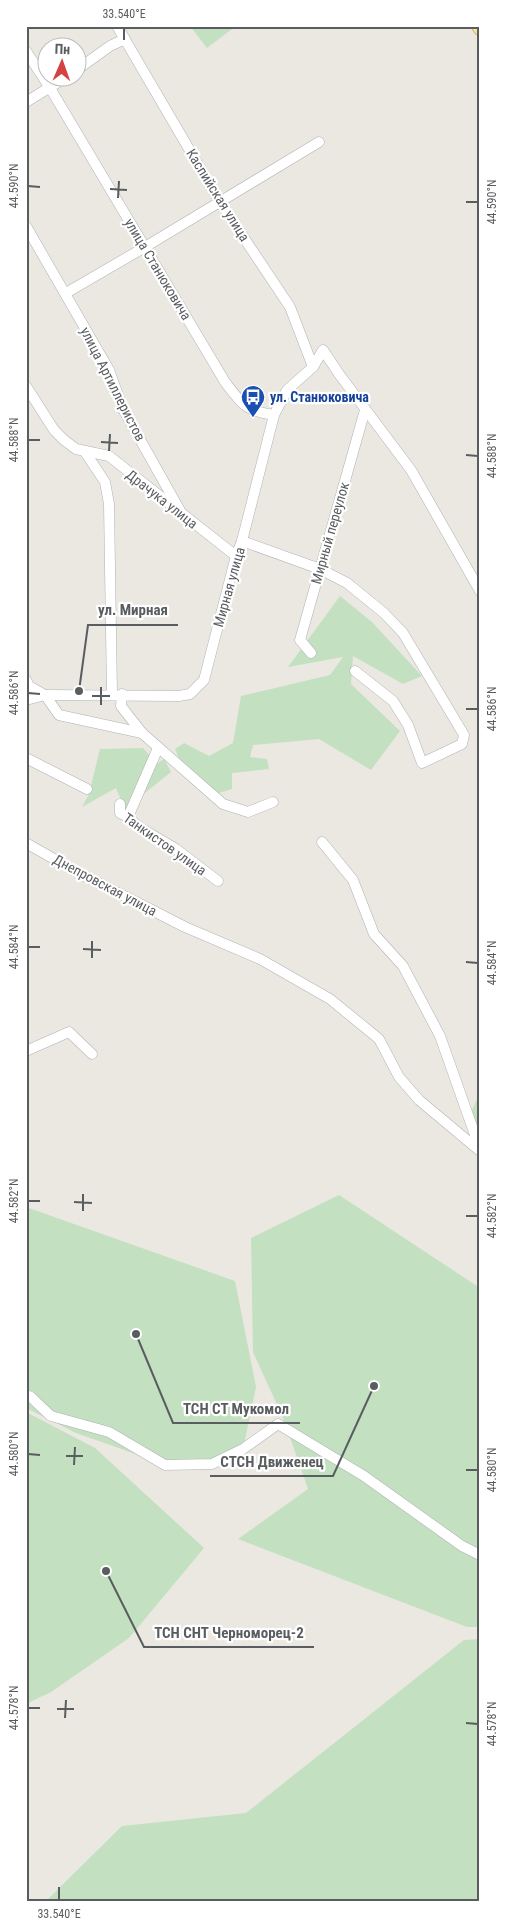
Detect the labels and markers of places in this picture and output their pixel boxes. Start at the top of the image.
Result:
bus stop icon: ул. Станюковича [240,384,266,418]
place label: ул. Станюковича [270,389,369,405]
callout: ул. Мирная [88,595,178,625]
callout: ТСН СТ Мукомол [173,1393,300,1423]
callout: СТСН Движенец [210,1446,333,1476]
callout: ТСН СНТ Черноморец-2 [144,1617,314,1647]

